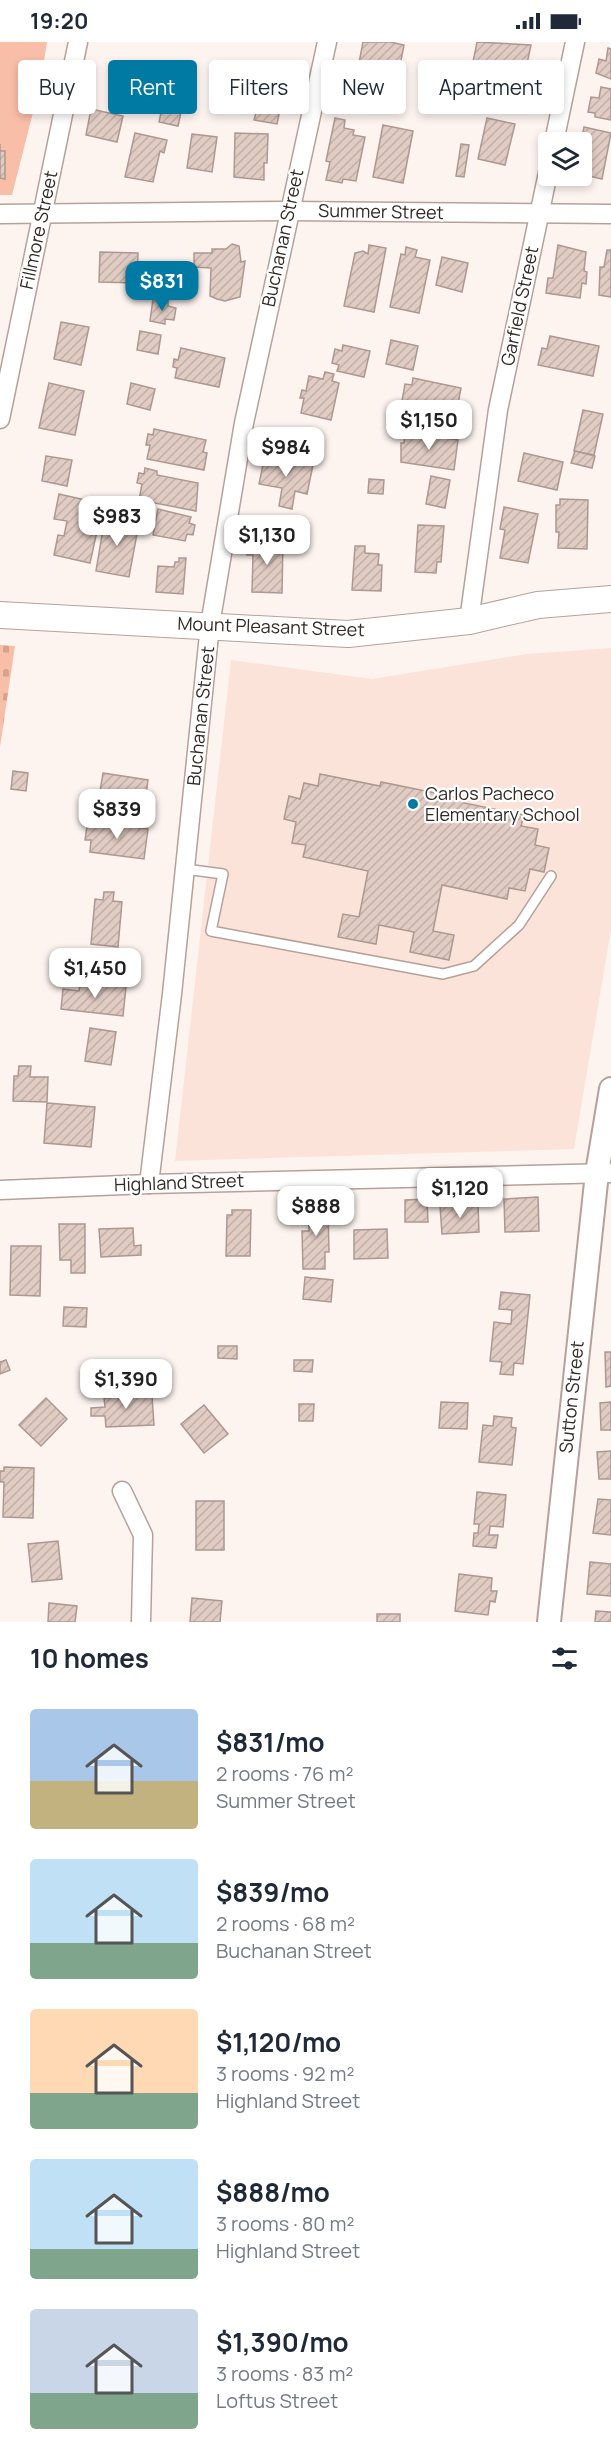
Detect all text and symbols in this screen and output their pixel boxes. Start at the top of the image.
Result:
text: 19:20 [30,6,88,36]
chip: Buy [18,60,96,114]
chip: Rent [108,60,197,114]
chip: Filters [209,60,309,114]
chip: New [321,60,406,114]
chip: Apartment [418,60,564,114]
map controls [538,132,592,186]
button: layers [538,132,592,186]
street label: Buchanan Street [256,167,308,309]
street label: Fillmore Street [14,168,62,291]
street label: Summer Street [318,198,444,224]
street label: Garfield Street [495,244,543,368]
pin: $831 [126,261,198,312]
text: $831 [139,267,185,294]
pin: $1,150 [380,400,478,451]
text: $1,150 [400,406,458,433]
pin: $984 [250,427,322,478]
text: $984 [261,433,311,460]
pin: $983 [81,496,153,547]
text: $983 [93,502,141,529]
pin: $1,130 [218,515,316,566]
text: $1,130 [238,521,296,548]
street label: Mount Pleasant Street [177,611,365,641]
street label: Buchanan Street [181,645,219,787]
place label: Carlos Pacheco Elementary School [425,781,580,826]
pin: $839 [81,789,153,840]
text: $839 [93,795,141,822]
marker: Carlos Pacheco Elementary School [406,797,420,811]
pin: $1,450 [46,948,144,999]
text: $1,450 [63,954,127,981]
street label: Highland Street [114,1168,244,1196]
pin: $1,120 [411,1168,509,1219]
text: $1,120 [431,1174,489,1201]
pin: $888 [280,1186,352,1237]
text: $888 [291,1192,341,1219]
street label: Sutton Street [553,1339,589,1454]
pin: $1,390 [77,1359,175,1410]
text: $1,390 [94,1365,158,1392]
text: 10 homes [30,1640,149,1676]
icon: filters [548,1642,581,1675]
text: $831/mo [216,1724,324,1760]
icon: home [78,1733,150,1805]
text: 2 rooms · 76 m² [216,1760,353,1787]
text: Summer Street [216,1787,356,1814]
text: $839/mo [216,1874,329,1910]
icon: home [78,1883,150,1955]
text: 2 rooms · 68 m² [216,1910,355,1937]
text: Buchanan Street [216,1937,372,1964]
text: $1,120/mo [216,2024,341,2060]
icon: home [78,2033,150,2105]
text: 3 rooms · 92 m² [216,2060,355,2087]
text: Highland Street [216,2087,360,2114]
text: $888/mo [216,2174,330,2210]
icon: home [78,2183,150,2255]
text: 3 rooms · 80 m² [216,2210,355,2237]
text: Highland Street [216,2237,360,2264]
text: $1,390/mo [216,2324,349,2360]
icon: home [78,2333,150,2405]
text: 3 rooms · 83 m² [216,2360,353,2387]
text: Loftus Street [216,2387,338,2414]

